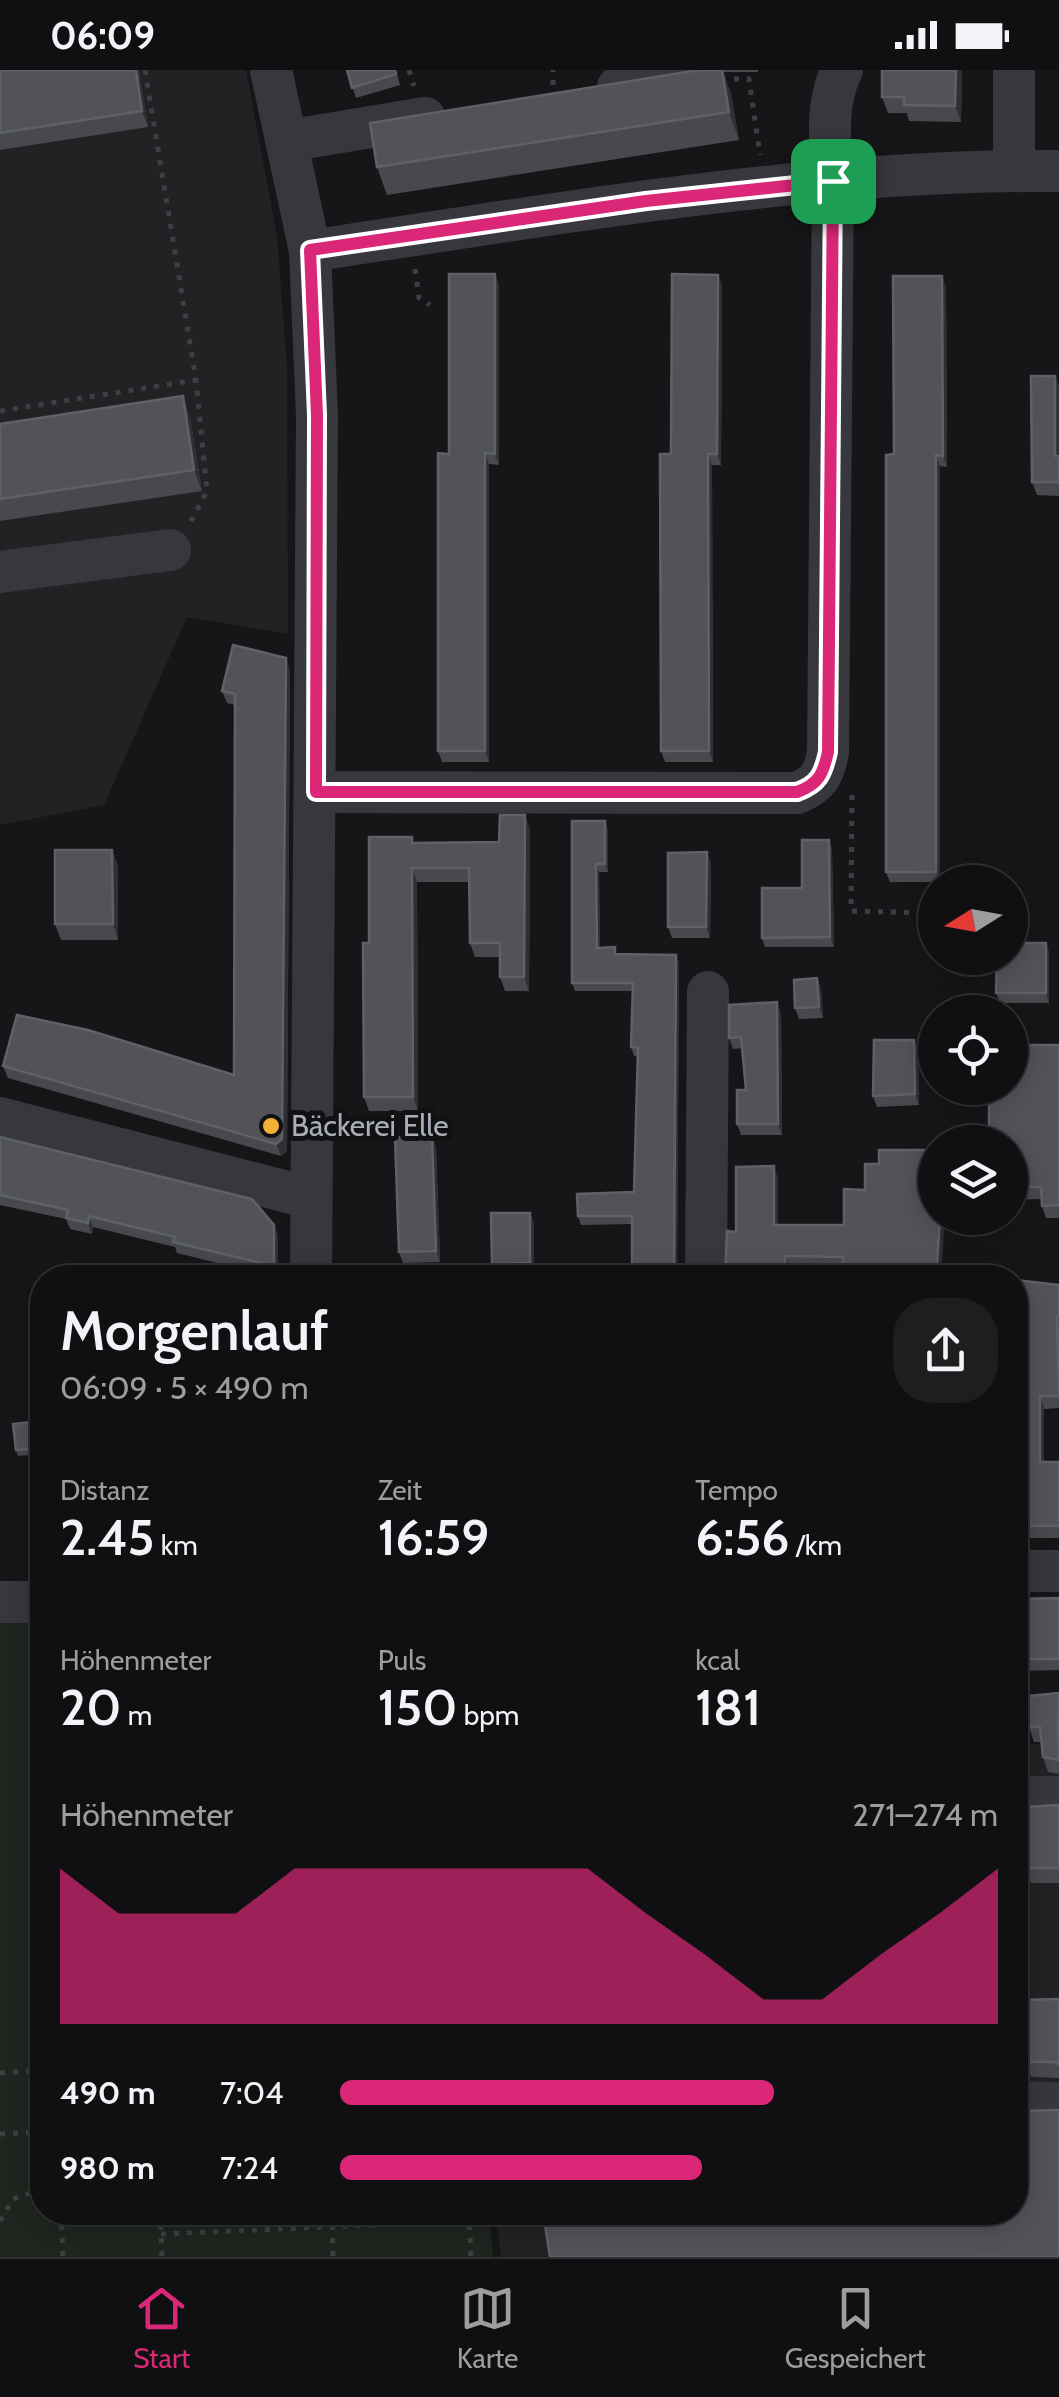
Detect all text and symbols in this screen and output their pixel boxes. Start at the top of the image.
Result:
text: 06:09 [50,12,155,59]
pin [791,139,876,224]
icon: arrive [806,154,861,209]
north arrow [918,865,1028,975]
map controls [918,865,1028,1235]
button: locate [918,995,1028,1105]
place label: Bäckerei Elle [291,1107,449,1144]
marker: Bäckerei Elle [260,1115,282,1137]
button: layers [918,1125,1028,1235]
text: Morgenlauf [60,1297,329,1364]
button: share [893,1298,998,1403]
text: 06:09 · 5 × 490 m [60,1368,309,1407]
text: Distanz [60,1473,149,1507]
text: Zeit [378,1473,422,1507]
text: Tempo [695,1473,778,1507]
text: 2.45 [60,1507,154,1568]
text: 16:59 [378,1507,490,1568]
text: 6:56 [695,1507,790,1568]
text: km [154,1528,198,1562]
text: /km [790,1528,842,1562]
text: Höhenmeter [60,1643,211,1677]
text: Puls [378,1643,426,1677]
text: kcal [695,1643,740,1677]
text: 20 [60,1677,122,1738]
text: 150 [378,1677,457,1738]
text: 181 [695,1677,761,1738]
text: m [122,1698,152,1732]
text: bpm [457,1698,519,1732]
text: Höhenmeter [60,1795,233,1834]
text: 271–274 m [852,1795,998,1834]
text: 490 m [60,2073,155,2112]
text: 7:04 [220,2073,284,2112]
text: 980 m [60,2148,155,2187]
text: 7:24 [220,2148,278,2187]
tab: Start [133,2281,190,2375]
tab: Karte [457,2281,518,2375]
tab: Gespeichert [785,2281,926,2375]

